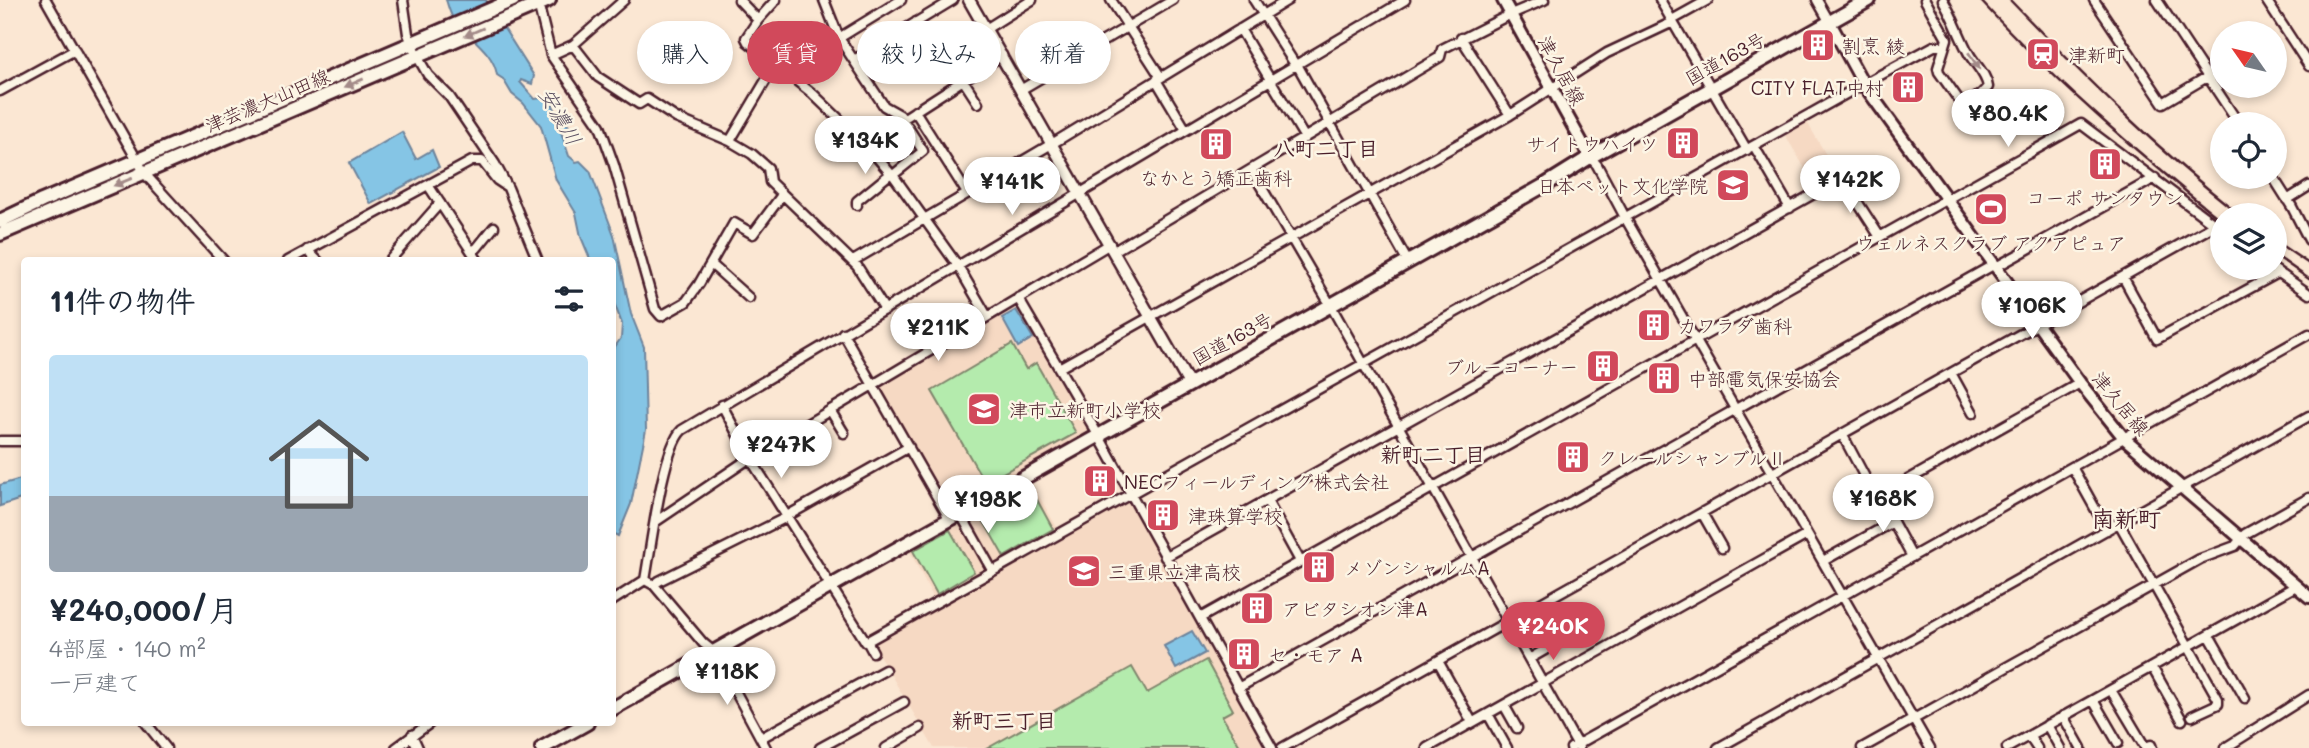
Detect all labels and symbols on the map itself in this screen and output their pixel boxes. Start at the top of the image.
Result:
north arrow [2210,21,2287,98]
one-way arrow [464,26,485,37]
street label: 国道163号 [1680,26,1770,90]
building icon: 割烹 綾 [1799,26,1837,64]
street label: 津久居線 [1533,31,1591,109]
place label: 割烹 綾 [1842,33,1905,58]
station icon: 津新町 [2024,35,2062,73]
place label: 津新町 [2068,42,2125,67]
one-way arrow [1967,51,1980,71]
street label: 津芸濃大山田線 [201,63,333,137]
building icon: CITY FLAT中村 [1889,68,1927,106]
place label: CITY FLAT中村 [1751,75,1884,100]
one-way arrow [344,78,365,89]
water label: 安濃川 [534,82,588,150]
pin: ¥80.4K [1951,90,2065,149]
pin: ¥134K [816,116,914,176]
building icon: サイトウハイツ [1664,124,1702,162]
building icon: なかとう矯正歯科 [1197,125,1235,163]
place label: サイトウハイツ [1526,131,1658,156]
district label: 八町二丁目 [1274,134,1379,161]
building icon: コーポ サンタウン [2086,145,2124,183]
pin: ¥142K [1801,156,1899,215]
pin: ¥141K [963,158,1061,217]
place label: なかとう矯正歯科 [1140,165,1292,190]
school or university icon: 日本ペット文化学院 [1714,166,1752,204]
place label: 日本ペット文化学院 [1537,173,1708,198]
one-way arrow [112,177,133,188]
place label: コーポ サンタウン [2026,185,2184,210]
sports icon: ウェルネスクラブ アクアピュア [1972,190,2010,228]
place label: ウェルネスクラブ アクアピュア [1856,230,2126,255]
pin: ¥106K [1983,282,2081,341]
pin: ¥211K [889,304,987,363]
street label: 国道163号 [1187,306,1277,370]
building icon: カワラダ歯科 [1635,306,1673,344]
place label: カワラダ歯科 [1678,313,1792,338]
building icon: ブルーコーナー [1584,347,1622,385]
place label: ブルーコーナー [1445,354,1578,379]
building icon: 中部電気保安協会 [1645,359,1683,397]
place label: 中部電気保安協会 [1688,366,1840,391]
street label: 津久居線 [2087,366,2155,440]
school or university icon: 津市立新町小学校 [965,390,1003,428]
place label: 津市立新町小学校 [1009,397,1161,422]
pin: ¥247K [732,420,830,480]
building icon: クレールシャンブルⅡ [1554,438,1592,476]
district label: 新町二丁目 [1381,440,1486,467]
place label: クレールシャンブルⅡ [1598,445,1787,470]
building icon: NECフィールディング株式会社 [1081,462,1119,500]
place label: NECフィールディング株式会社 [1124,469,1389,494]
pin: ¥168K [1834,475,1932,534]
pin: ¥198K [939,476,1037,535]
building icon: 津珠算学校 [1144,496,1182,534]
place label: 津珠算学校 [1188,503,1283,528]
district label: 南新町 [2092,503,2161,533]
building icon: メゾンシャルムA [1300,548,1338,586]
school or university icon: 三重県立津高校 [1065,552,1103,590]
place label: メゾンシャルムA [1344,555,1490,580]
place label: 三重県立津高校 [1108,559,1241,584]
building icon: アビタシオン津A [1238,589,1276,627]
place label: アビタシオン津A [1282,596,1428,621]
pin: ¥240K [1504,602,1602,662]
building icon: セ・モア A [1225,635,1263,673]
place label: セ・モア A [1268,642,1363,667]
pin: ¥118K [678,648,776,707]
district label: 新町三丁目 [952,706,1057,733]

